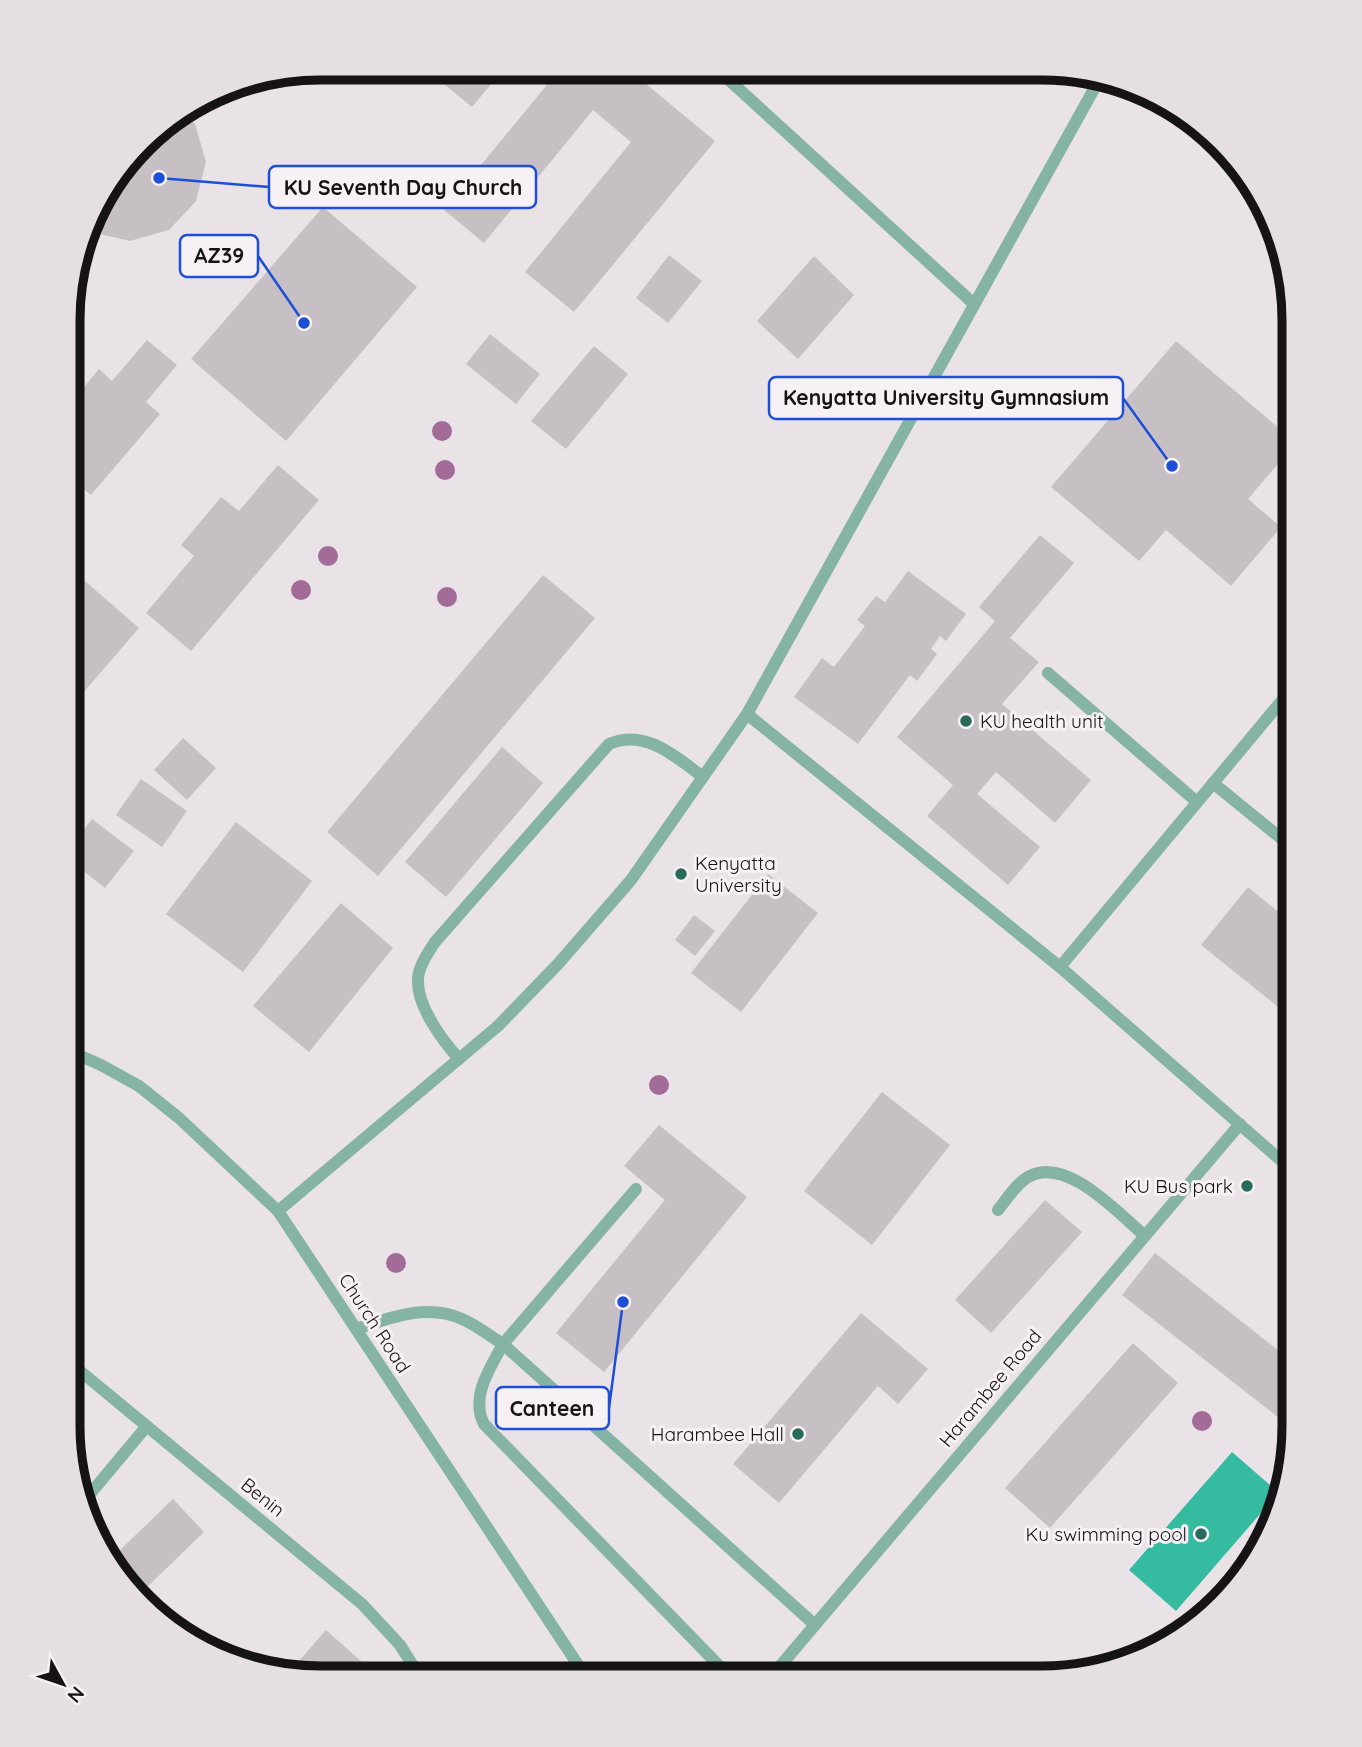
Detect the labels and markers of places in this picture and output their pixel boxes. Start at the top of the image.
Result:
callout: KU Seventh Day Church [269,166,536,208]
callout: AZ39 [180,235,258,277]
callout: Kenyatta University Gymnasium [769,377,1123,419]
place label: KU health unit [980,709,1103,733]
marker: KU health unit [958,713,974,729]
place label: Kenyatta University [695,851,782,897]
marker: Kenyatta University [673,866,689,882]
place label: KU Bus park [1124,1174,1233,1198]
marker: KU Bus park [1239,1178,1255,1194]
callout: Canteen [496,1387,609,1429]
place label: Harambee Hall [651,1422,784,1446]
marker: Harambee Hall [790,1426,806,1442]
place label: Ku swimming pool [1026,1522,1187,1546]
marker: Ku swimming pool [1193,1526,1209,1542]

